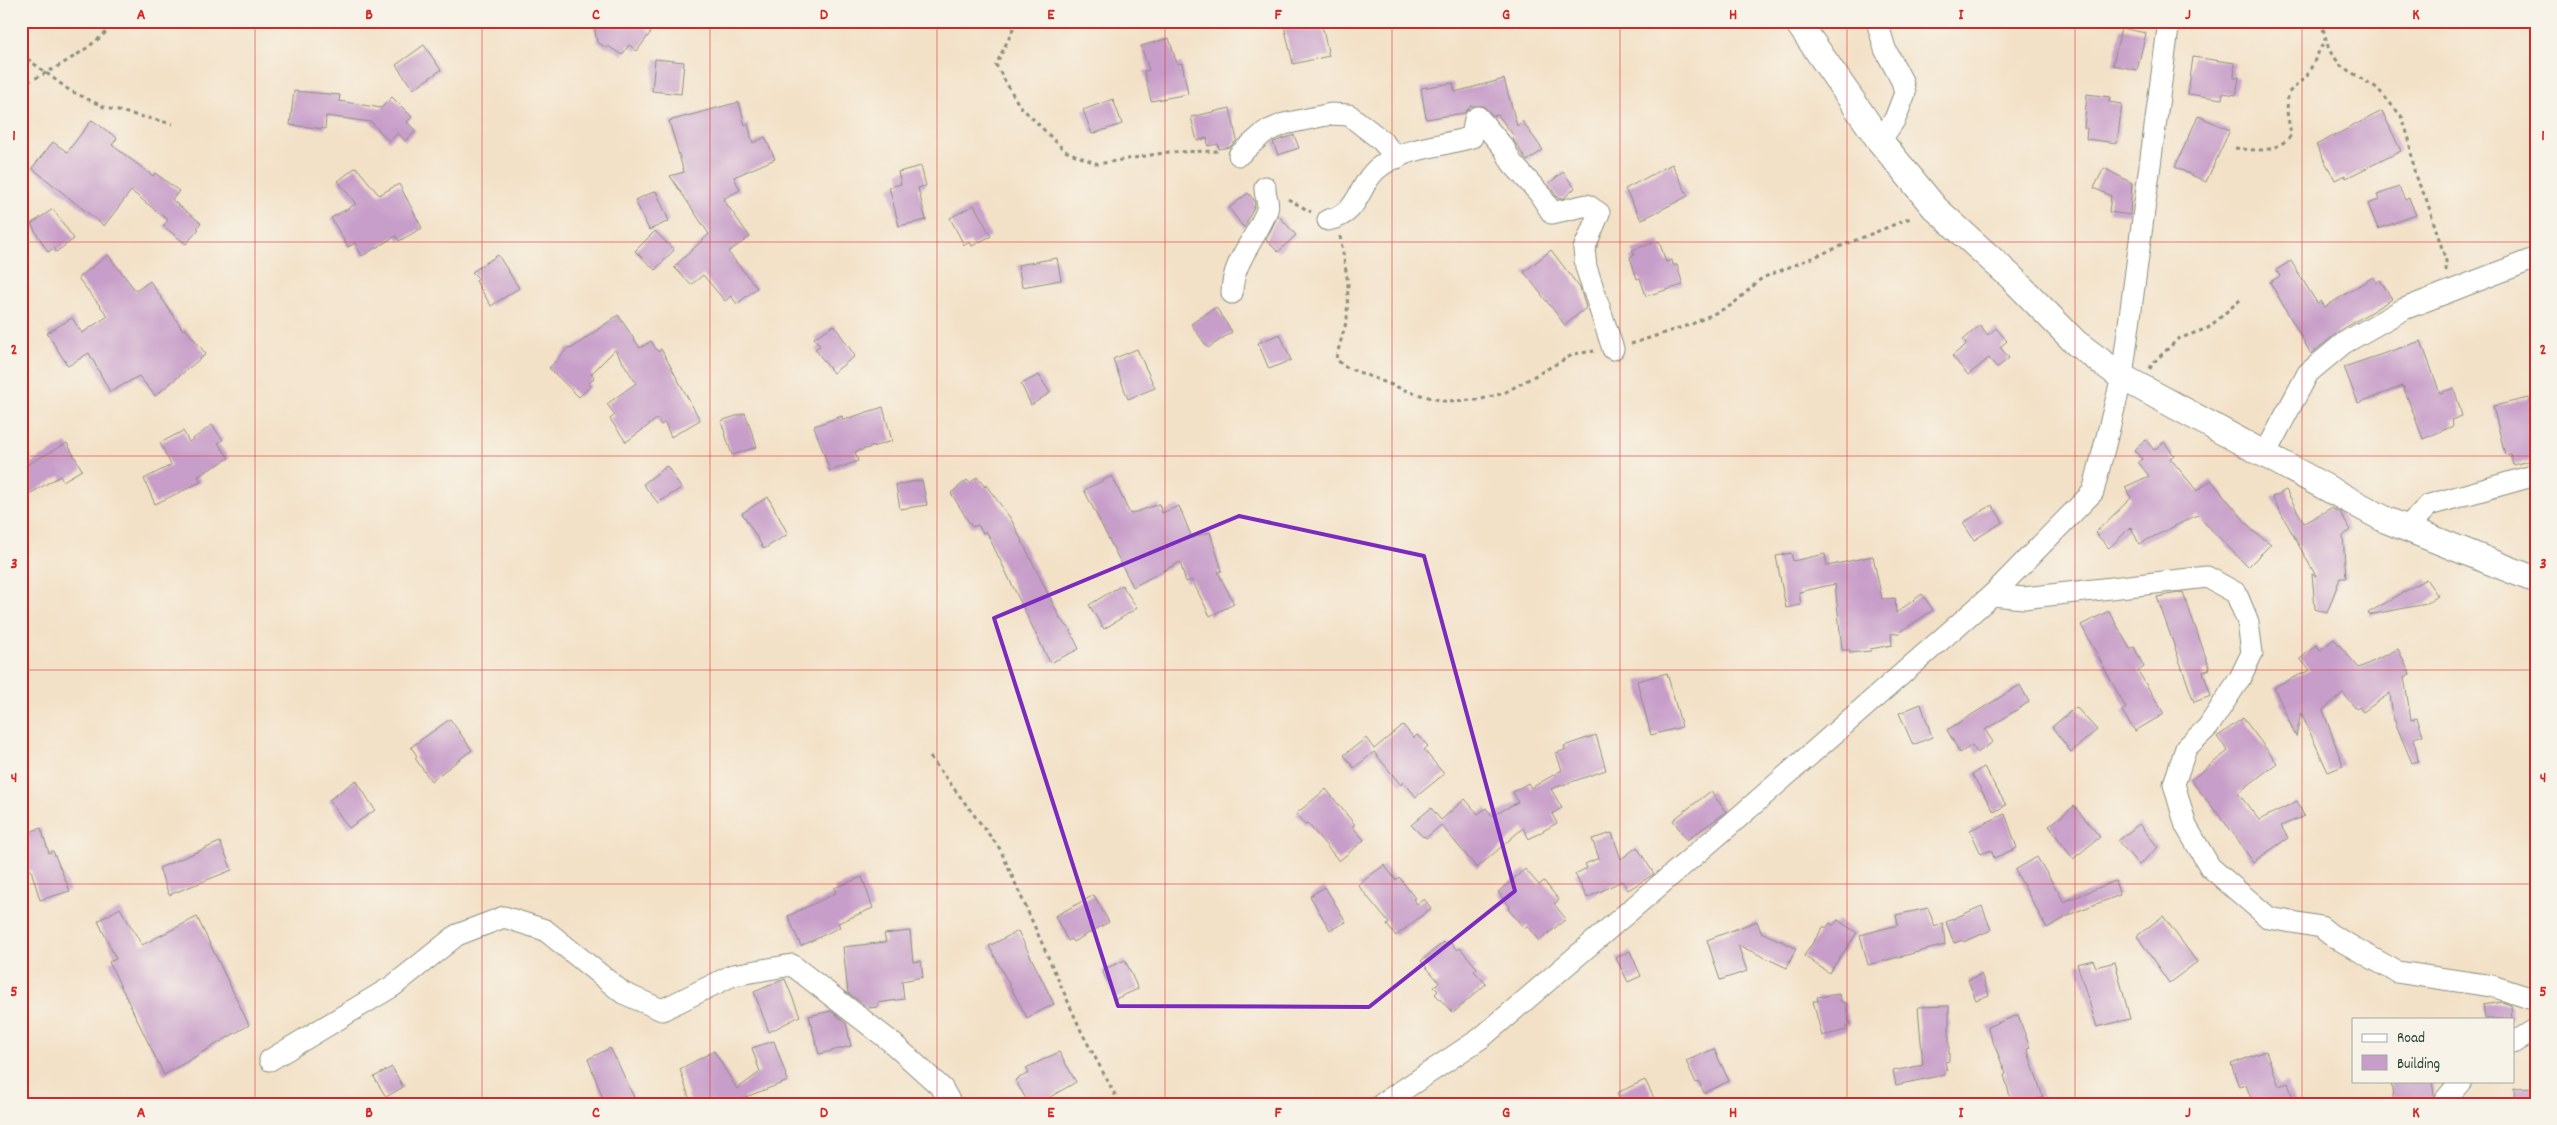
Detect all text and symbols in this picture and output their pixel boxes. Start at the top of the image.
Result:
text: A [137,4,146,27]
text: B [365,4,373,27]
text: C [592,4,600,27]
text: D [820,4,829,27]
text: E [1047,4,1055,27]
text: F [1274,4,1282,27]
text: G [1502,4,1510,27]
text: H [1729,4,1737,27]
text: I [1959,4,1965,27]
text: J [2185,4,2191,27]
text: K [2412,4,2420,27]
text: 1 [12,125,16,148]
text: 1 [2541,125,2545,148]
text: 2 [11,339,18,362]
text: 2 [2540,339,2547,362]
text: 3 [10,553,18,576]
text: 3 [2539,553,2547,576]
text: 4 [11,767,17,790]
text: 4 [2540,767,2546,790]
text: 5 [10,981,18,1004]
text: 5 [2539,981,2547,1004]
legend [2352,1018,2514,1082]
text: Road [2397,1028,2425,1050]
text: Building [2397,1054,2440,1076]
text: A [137,1102,146,1125]
text: B [365,1102,373,1125]
text: C [592,1102,600,1125]
text: D [820,1102,829,1125]
text: E [1047,1102,1055,1125]
text: F [1274,1102,1282,1125]
text: G [1502,1102,1510,1125]
text: H [1729,1102,1737,1125]
text: I [1959,1102,1965,1125]
text: J [2185,1102,2191,1125]
text: K [2412,1102,2420,1125]

